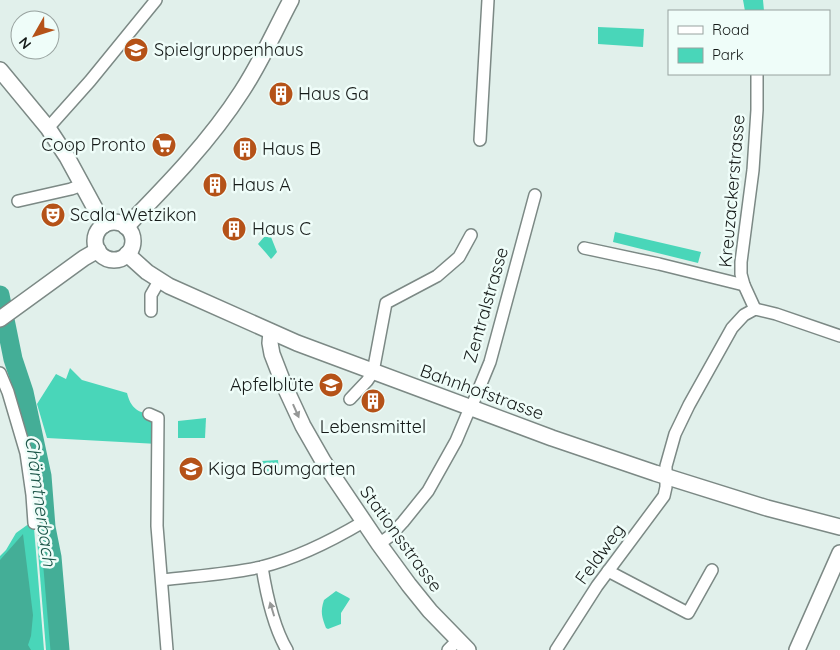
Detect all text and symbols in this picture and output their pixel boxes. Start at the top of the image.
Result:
north arrow [10,10,60,60]
legend [668,10,830,75]
text: Road [712,20,749,39]
text: N [15,34,35,53]
school or university icon: Spielgruppenhaus [123,37,149,63]
place label: Spielgruppenhaus [154,38,303,61]
text: Park [712,45,744,64]
building icon: Haus Ga [268,81,294,107]
place label: Haus Ga [298,82,369,105]
street label: Kreuzackerstrasse [713,114,750,268]
supermarket icon: Coop Pronto [151,132,177,158]
place label: Coop Pronto [41,133,146,156]
building icon: Haus B [232,136,258,162]
place label: Haus B [262,137,321,160]
building icon: Haus A [202,172,228,198]
place label: Haus A [232,173,291,196]
theatre icon: Scala Wetzikon [40,202,66,228]
place label: Scala Wetzikon [70,203,197,226]
building icon: Haus C [221,216,247,242]
place label: Haus C [252,217,311,240]
street label: Zentralstrasse [458,244,513,365]
street label: Bahnhofstrasse [417,358,547,425]
school or university icon: Apfelblüte [318,372,344,398]
place label: Apfelblüte [230,373,314,396]
building icon: Lebensmittel [360,388,386,414]
one-way arrow [293,404,301,418]
place label: Lebensmittel [320,415,426,438]
water label: Chämtnerbach [20,434,62,569]
school or university icon: Kiga Baumgarten [178,456,204,482]
place label: Kiga Baumgarten [208,457,356,480]
street label: Stationsstrasse [355,481,448,596]
street label: Feldweg [570,519,629,589]
one-way arrow [267,602,275,617]

